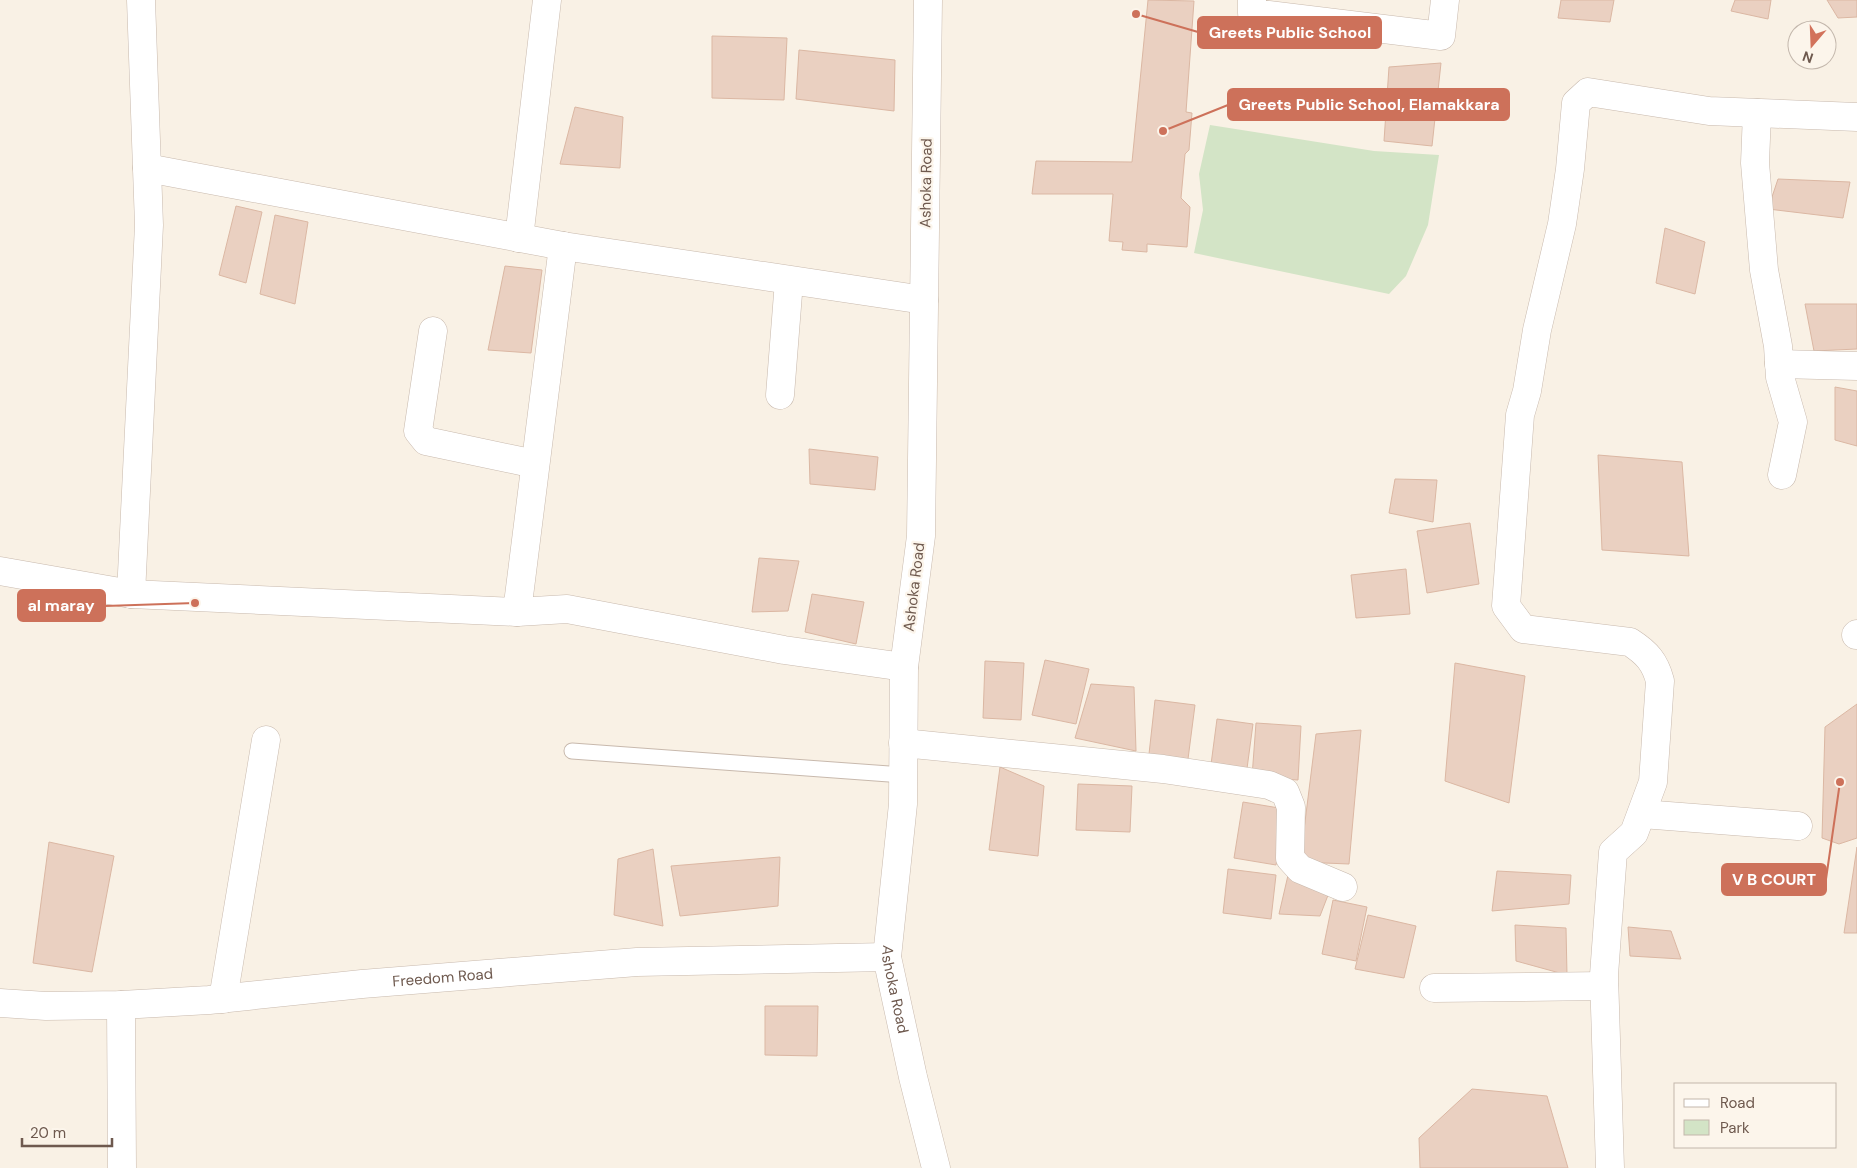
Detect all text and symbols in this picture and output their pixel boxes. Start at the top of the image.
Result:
callout: Greets Public School [1198,17,1381,48]
north arrow [1787,20,1837,70]
text: Greets Public School [1209,22,1371,43]
text: N [1800,47,1816,67]
callout: Greets Public School, Elamakkara [1228,89,1509,120]
text: Greets Public School, Elamakkara [1238,94,1500,115]
street label: Ashoka Road [915,138,937,228]
street label: Ashoka Road [899,541,929,633]
callout: al maray [18,590,105,621]
text: al maray [27,595,95,616]
callout: V B COURT [1722,864,1826,895]
text: V B COURT [1732,869,1816,890]
street label: Ashoka Road [877,944,913,1035]
street label: Freedom Road [392,964,494,992]
legend [1674,1083,1837,1148]
text: Road [1720,1093,1755,1113]
scale bar [22,1116,112,1148]
text: Park [1720,1118,1750,1138]
text: 20 m [30,1123,66,1143]

